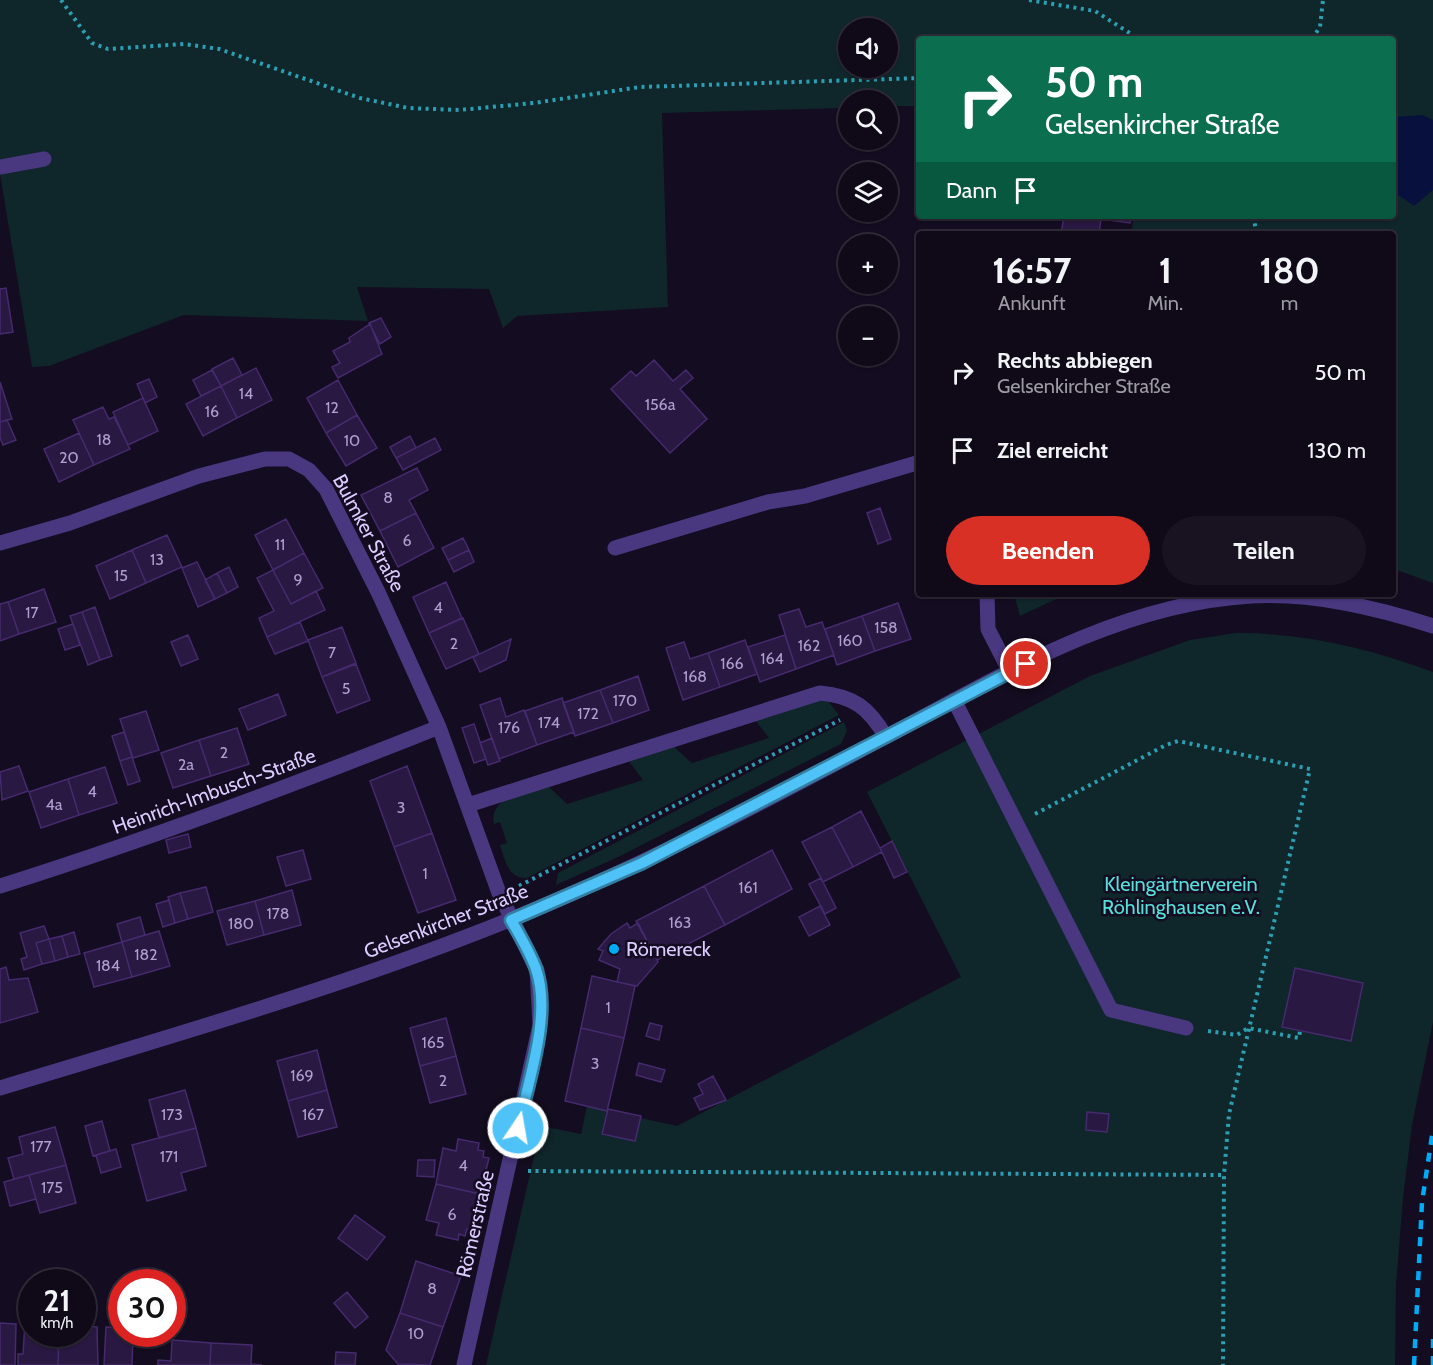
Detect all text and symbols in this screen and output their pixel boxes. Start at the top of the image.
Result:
map controls [838,18,898,366]
button: sound [838,18,898,78]
text: 50 m [1045,56,1143,108]
icon: right [946,60,1024,138]
button: search [838,90,898,150]
text: Gelsenkircher Straße [1045,108,1280,141]
button: layers [838,162,898,222]
icon: arrive [1009,174,1042,207]
text: Dann [946,177,997,204]
button: + [838,234,898,294]
text: 16:57 [992,248,1071,292]
text: 1 [1159,248,1172,292]
text: 180 [1259,248,1320,292]
text: Ankunft [998,291,1065,315]
text: Min. [1148,291,1183,315]
text: m [1281,291,1298,315]
button: − [838,306,898,366]
text: Rechts abbiegen [997,347,1153,374]
icon: right [946,356,979,389]
text: 50 m [1314,359,1366,386]
text: Gelsenkircher Straße [997,374,1171,398]
house number: 14 [239,384,253,403]
house number: 156a [645,395,676,414]
house number: 12 [325,398,339,417]
house number: 16 [205,402,219,421]
house number: 18 [97,430,111,449]
house number: 10 [344,431,360,450]
icon: arrive [946,434,979,467]
text: Ziel erreicht [997,437,1108,464]
text: 130 m [1307,437,1366,464]
house number: 20 [59,448,79,467]
street label: Bulmker Straße [328,470,410,596]
house number: 8 [383,488,393,507]
button: Beenden [946,516,1150,585]
button: Teilen [1162,516,1366,585]
house number: 6 [402,531,412,550]
house number: 11 [275,535,285,554]
house number: 13 [150,550,164,569]
house number: 15 [114,566,128,585]
house number: 9 [293,570,303,589]
house number: 4 [433,598,443,617]
house number: 17 [25,603,39,622]
house number: 158 [874,618,898,637]
house number: 160 [837,631,863,650]
house number: 2 [450,634,458,653]
house number: 162 [798,636,820,655]
pin [1000,638,1051,689]
house number: 7 [328,643,336,662]
icon: arrive [1009,647,1042,680]
house number: 164 [760,649,784,668]
house number: 166 [720,654,744,673]
house number: 168 [683,667,707,686]
house number: 5 [342,679,350,698]
house number: 170 [613,691,637,710]
house number: 172 [577,704,599,723]
house number: 174 [538,713,560,732]
house number: 176 [498,718,520,737]
street label: Heinrich-Imbusch-Straße [109,743,319,839]
house number: 2 [220,743,228,762]
house number: 2a [178,755,194,774]
house number: 4 [87,782,97,801]
house number: 4a [46,795,63,814]
house number: 3 [397,798,405,817]
house number: 1 [422,864,428,883]
park label: Kleingärtnerverein Röhlinghausen e.V. [1102,872,1260,919]
house number: 161 [738,878,758,897]
street label: Gelsenkircher Straße [361,879,531,963]
house number: 178 [267,904,289,923]
house number: 163 [669,913,691,932]
house number: 180 [228,914,254,933]
place label: Römereck [626,937,711,961]
marker: Römereck [607,942,621,956]
house number: 182 [134,945,158,964]
house number: 184 [96,956,120,975]
house number: 1 [605,998,611,1017]
house number: 165 [422,1033,444,1052]
house number: 3 [591,1054,599,1073]
house number: 169 [290,1066,314,1085]
house number: 2 [439,1071,447,1090]
position arrow [486,1096,550,1160]
house number: 173 [161,1105,183,1124]
house number: 167 [302,1105,324,1124]
house number: 177 [30,1137,52,1156]
house number: 171 [160,1147,178,1166]
house number: 4 [458,1156,468,1175]
street label: Römerstraße [451,1168,499,1280]
house number: 175 [41,1178,63,1197]
house number: 6 [447,1205,457,1224]
speed limit sign: 30 [108,1269,186,1347]
house number: 8 [427,1279,437,1298]
text: 21 [44,1282,70,1319]
text: km/h [41,1314,73,1332]
house number: 10 [408,1324,424,1343]

